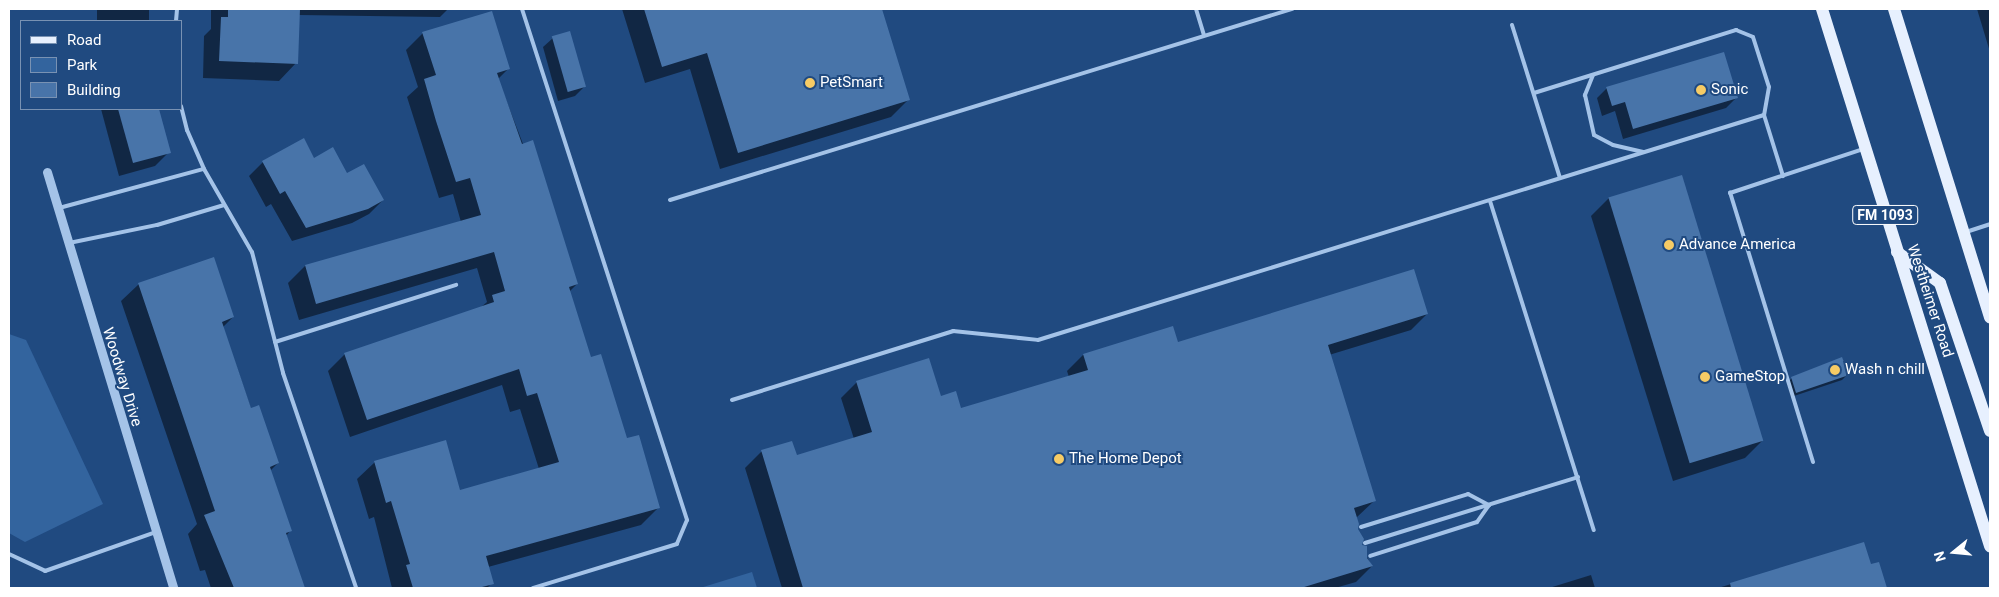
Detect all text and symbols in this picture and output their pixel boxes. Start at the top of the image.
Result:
legend [20,20,182,110]
text: Road [67,31,101,49]
text: Park [67,56,97,74]
place label: PetSmart [820,74,883,92]
marker: PetSmart [804,77,816,89]
text: Building [67,81,121,99]
place label: Sonic [1711,81,1748,99]
marker: Sonic [1695,84,1707,96]
road number: FM 1093 [1851,204,1919,226]
place label: Advance America [1679,236,1796,254]
marker: Advance America [1663,239,1675,251]
street label: Westheimer Road [1903,242,1957,360]
street label: Woodway Drive [98,325,146,429]
place label: Wash n chill [1845,361,1925,379]
marker: Wash n chill [1829,364,1841,376]
place label: GameStop [1715,368,1785,386]
marker: GameStop [1699,371,1711,383]
place label: The Home Depot [1069,450,1182,468]
marker: The Home Depot [1053,453,1065,465]
north arrow [1929,527,1979,577]
text: N [1931,549,1949,563]

